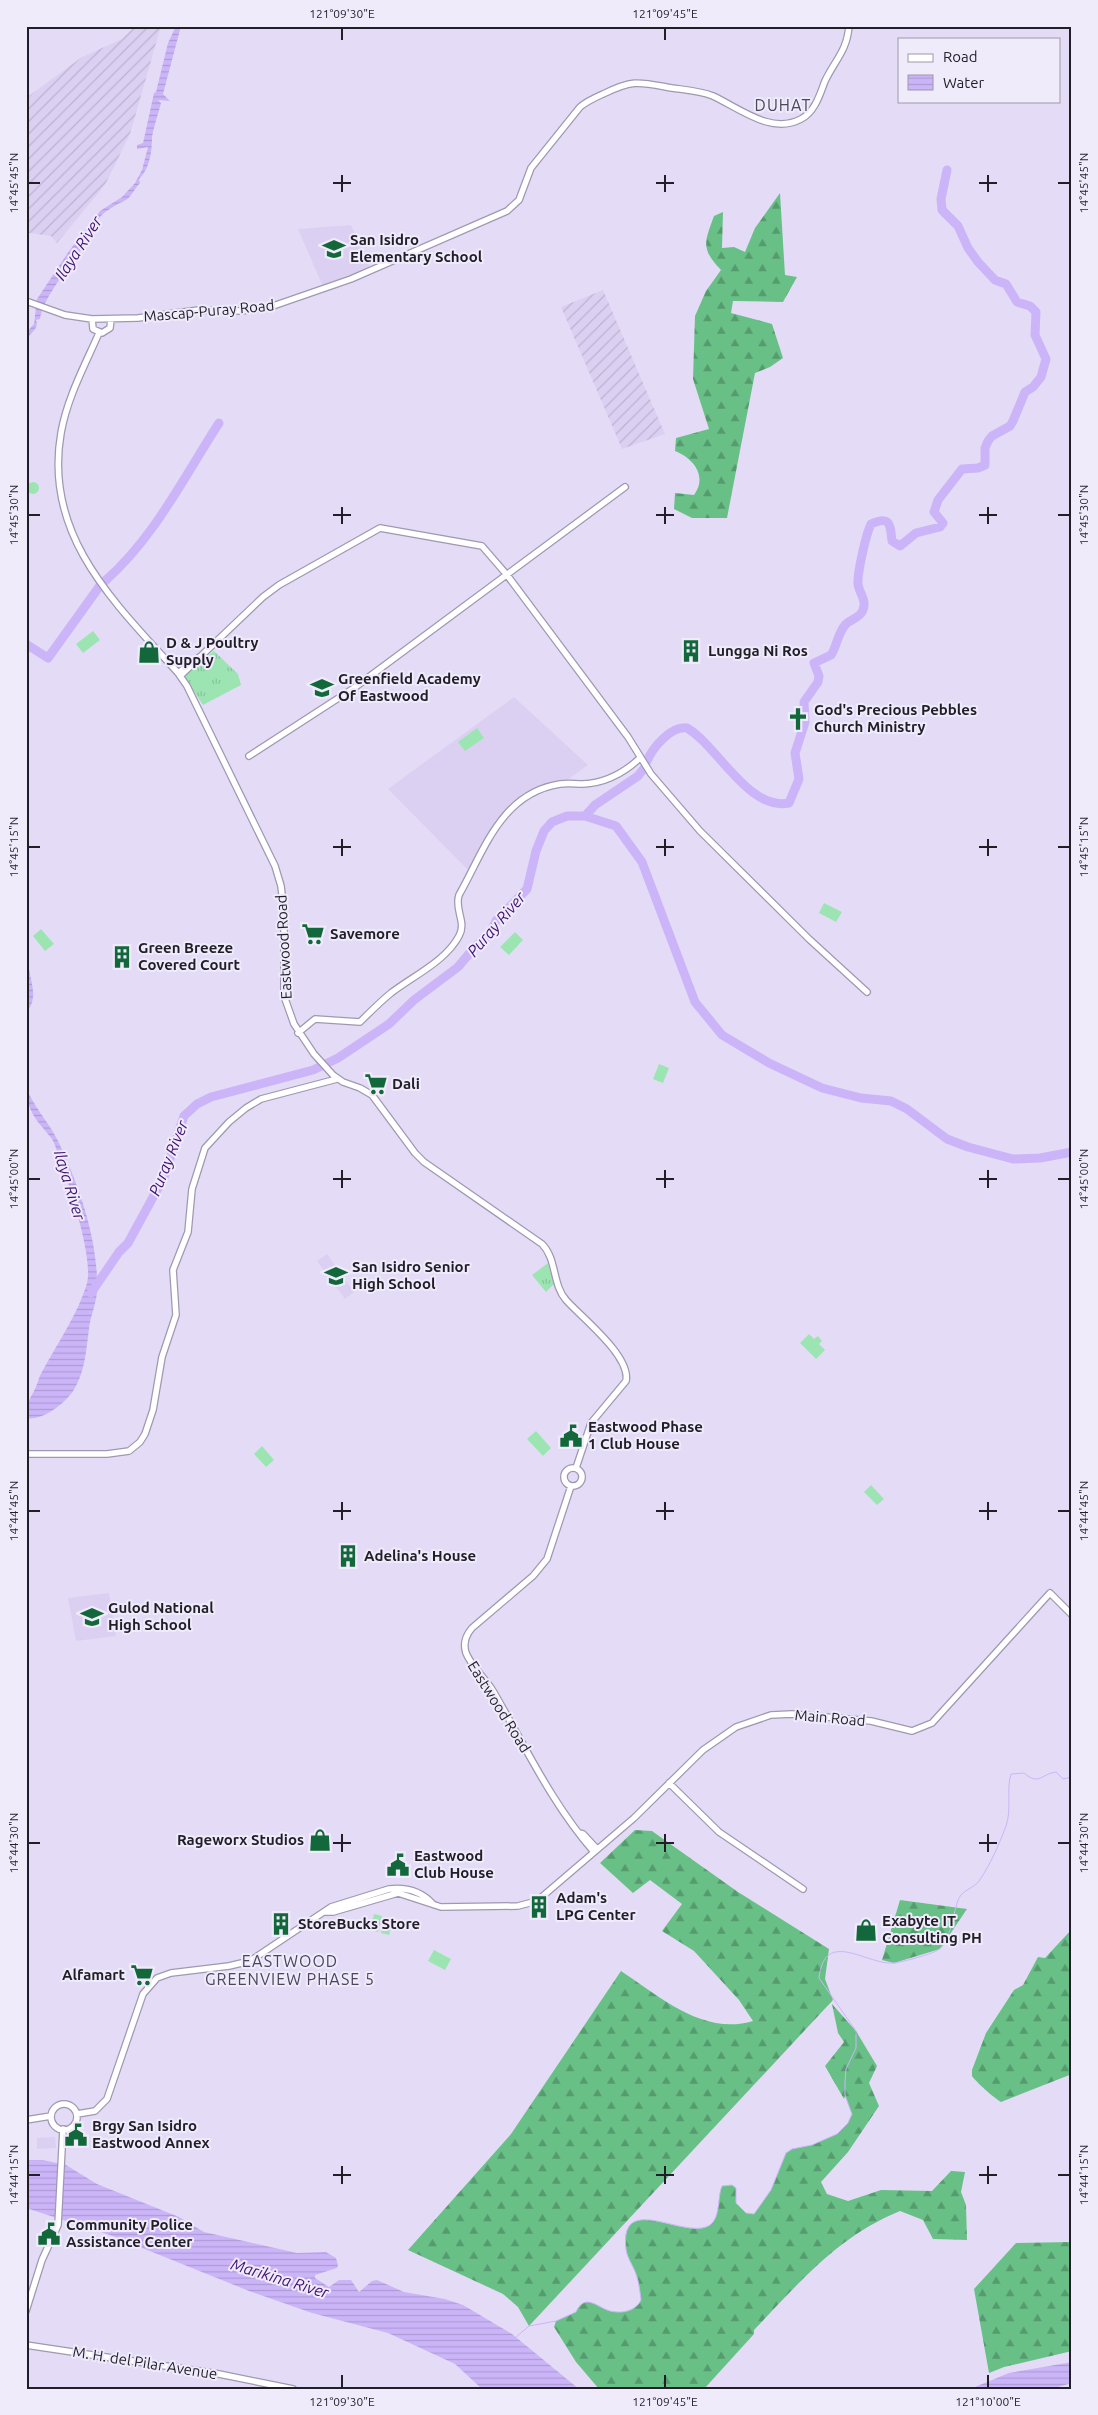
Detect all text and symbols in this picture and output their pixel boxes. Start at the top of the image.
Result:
text: 121°09'30"E [309,7,375,20]
text: 121°09'45"E [632,7,698,20]
legend [898,38,1060,102]
text: Road [943,48,978,65]
text: Water [943,74,984,91]
district label: DUHAT [755,96,811,114]
text: 14°45'45"N [7,153,20,213]
text: 14°45'45"N [1077,153,1090,213]
water label: Ilaya River [51,212,106,283]
place label: San Isidro Elementary School [350,231,483,265]
school or university icon: San Isidro Elementary School [321,236,347,262]
street label: Mascap-Puray Road [143,296,275,325]
text: 14°45'30"N [7,485,20,545]
text: 14°45'30"N [1077,485,1090,545]
place label: D & J Poultry Supply [166,634,258,668]
building icon: Lungga Ni Ros [678,638,704,664]
shop icon: D & J Poultry Supply [136,639,162,665]
place label: Lungga Ni Ros [708,642,808,659]
place label: Greenfield Academy Of Eastwood [338,670,481,704]
school or university icon: Greenfield Academy Of Eastwood [309,675,335,701]
place label: God's Precious Pebbles Church Ministry [814,701,977,735]
church icon: God's Precious Pebbles Church Ministry [785,706,811,732]
text: 14°45'15"N [7,817,20,877]
text: 14°45'15"N [1077,817,1090,877]
water label: Puray River [463,887,529,960]
street label: Eastwood Road [272,894,295,1000]
supermarket icon: Savemore [300,921,326,947]
place label: Savemore [330,925,400,942]
place label: Green Breeze Covered Court [138,939,240,973]
building icon: Green Breeze Covered Court [109,944,135,970]
supermarket icon: Dali [363,1071,389,1097]
place label: Dali [392,1075,420,1092]
water label: Puray River [145,1117,192,1198]
water label: Ilaya River [51,1148,89,1223]
text: 14°45'00"N [7,1149,20,1209]
text: 14°45'00"N [1077,1149,1090,1209]
place label: San Isidro Senior High School [352,1258,471,1292]
school or university icon: San Isidro Senior High School [323,1263,349,1289]
place label: Eastwood Phase 1 Club House [588,1418,703,1452]
public building icon: Eastwood Phase 1 Club House [558,1423,584,1449]
text: 14°44'45"N [7,1481,20,1541]
text: 14°44'45"N [1077,1481,1090,1541]
building icon: Adelina's House [335,1543,361,1569]
place label: Adelina's House [364,1547,476,1564]
place label: Gulod National High School [108,1599,214,1633]
school or university icon: Gulod National High School [79,1604,105,1630]
street label: Eastwood Road [465,1658,534,1756]
street label: Main Road [794,1706,866,1729]
text: 14°44'30"N [7,1813,20,1873]
text: 14°44'30"N [1077,1813,1090,1873]
shop icon: Rageworx Studios [307,1827,333,1853]
place label: Rageworx Studios [177,1831,304,1848]
place label: Eastwood Club House [414,1847,494,1881]
public building icon: Eastwood Club House [385,1852,411,1878]
place label: Adam's LPG Center [556,1889,636,1923]
building icon: Adam's LPG Center [526,1894,552,1920]
building icon: StoreBucks Store [268,1911,294,1937]
place label: Exabyte IT Consulting PH [882,1912,982,1946]
place label: StoreBucks Store [298,1915,420,1932]
shop icon: Exabyte IT Consulting PH [853,1917,879,1943]
district label: EASTWOOD GREENVIEW PHASE 5 [205,1952,375,1988]
supermarket icon: Alfamart [129,1962,155,1988]
place label: Alfamart [62,1966,126,1983]
place label: Brgy San Isidro Eastwood Annex [92,2117,210,2151]
public building icon: Brgy San Isidro Eastwood Annex [63,2122,89,2148]
text: 14°44'15"N [7,2145,20,2205]
text: 14°44'15"N [1077,2145,1090,2205]
place label: Community Police Assistance Center [66,2216,193,2250]
public building icon: Community Police Assistance Center [36,2221,62,2247]
water label: Marikina River [229,2255,332,2302]
street label: M. H. del Pilar Avenue [72,2343,219,2382]
text: 121°09'30"E [309,2395,375,2408]
text: 121°09'45"E [632,2395,698,2408]
text: 121°10'00"E [955,2395,1021,2408]

